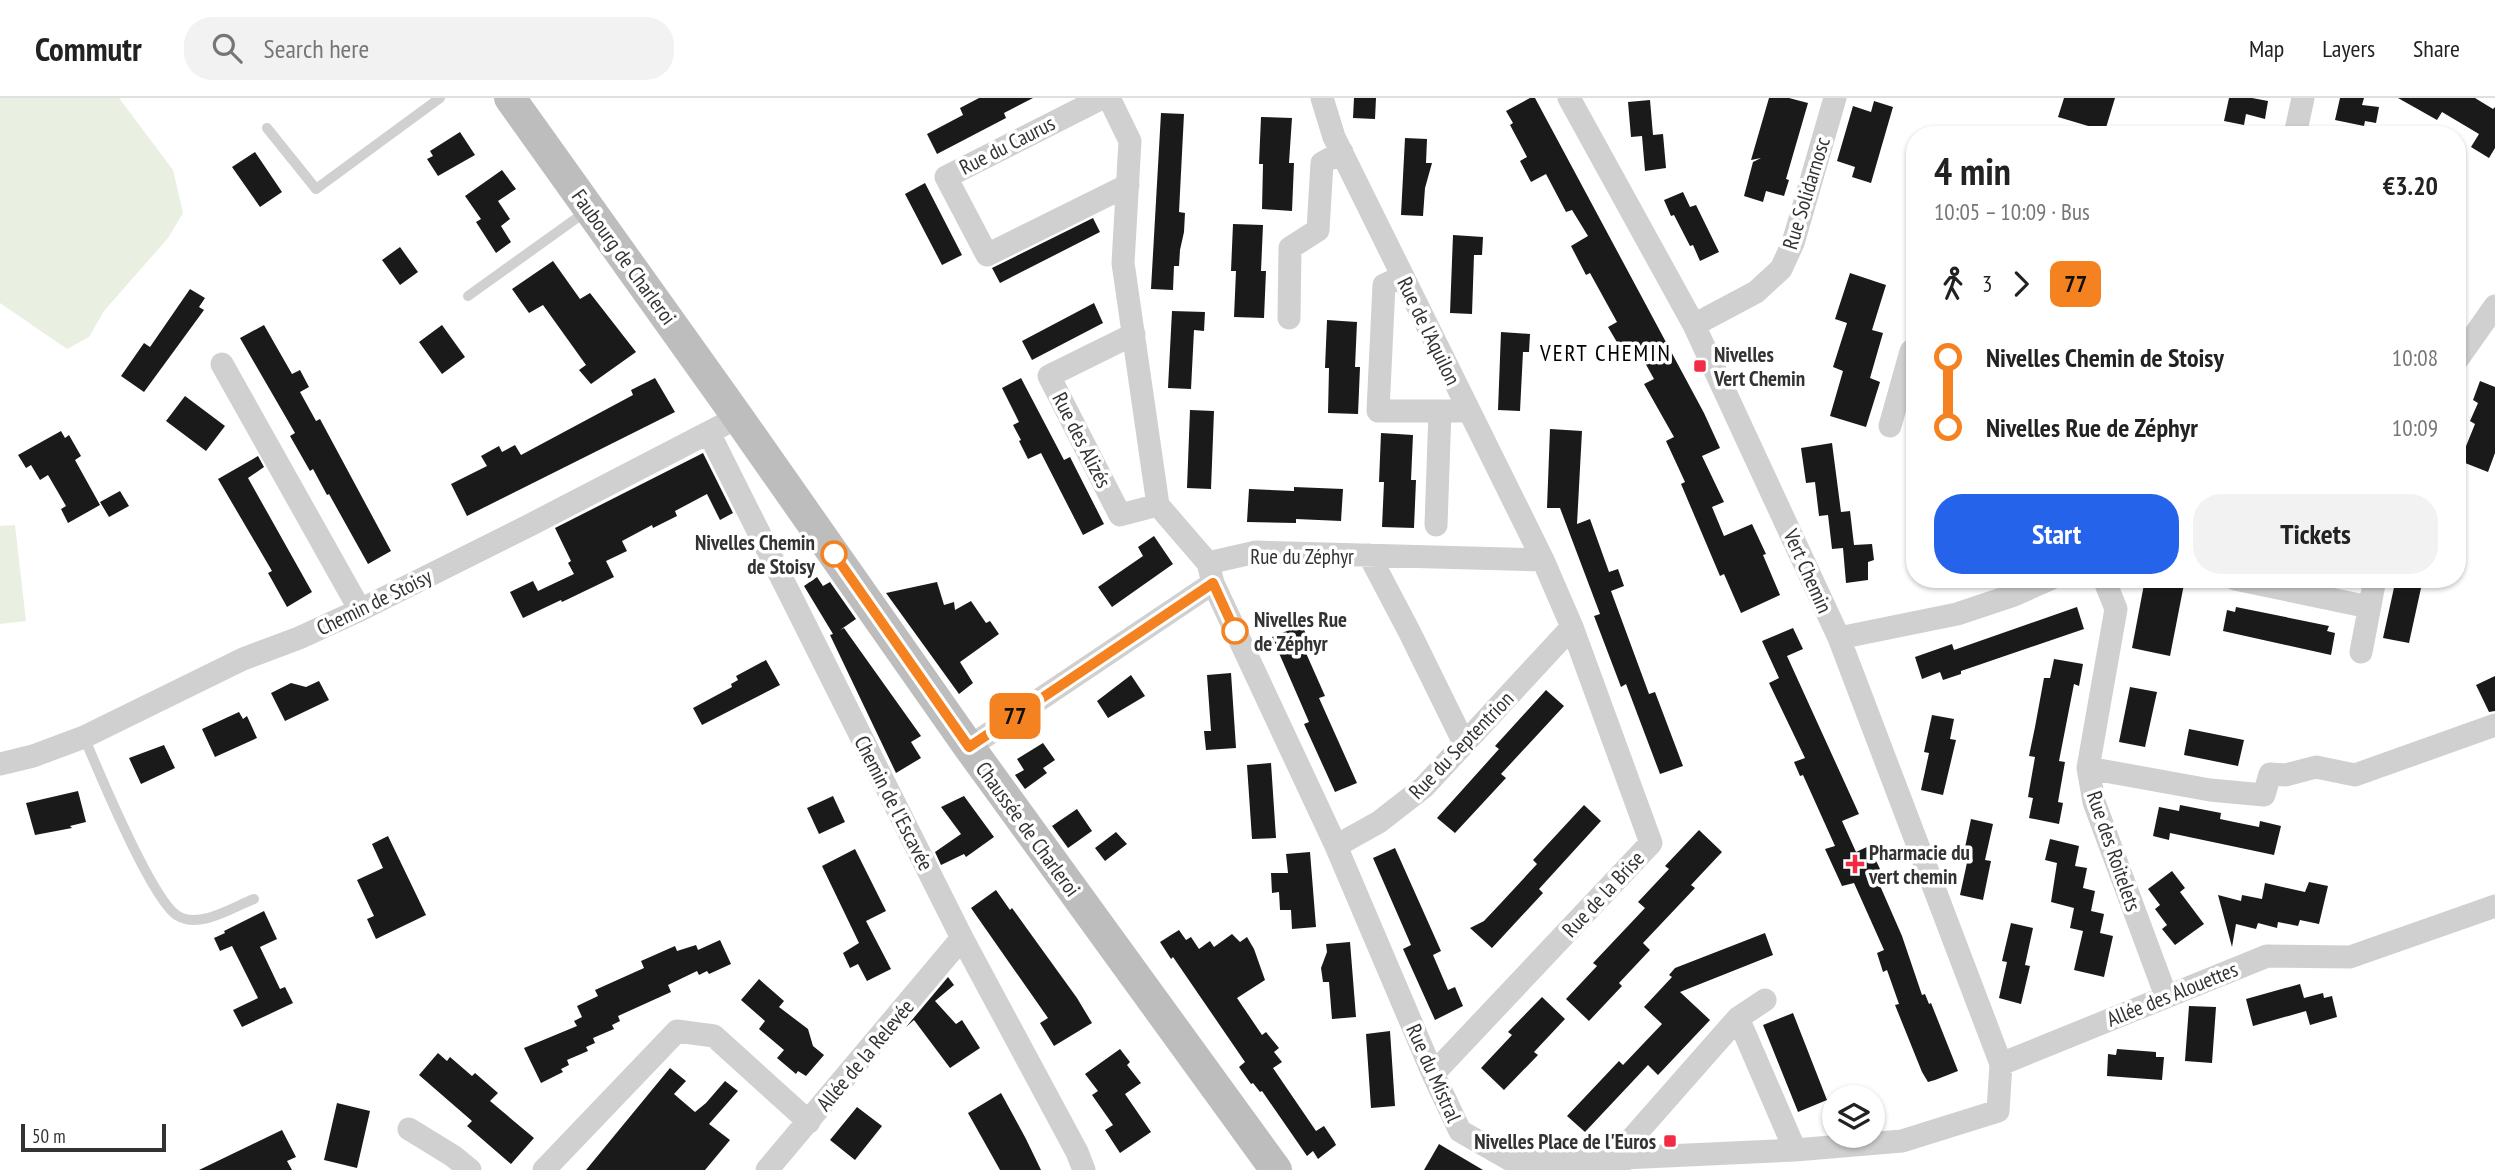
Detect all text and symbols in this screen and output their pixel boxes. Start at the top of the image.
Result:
search box [184,17,674,80]
text: Commutr [35,27,142,70]
icon: search [208,29,246,67]
text: Search here [264,32,369,65]
text: Map [2249,33,2284,64]
text: Layers [2322,33,2375,64]
text: Share [2413,33,2460,64]
street label: Rue du Caurus [955,109,1059,181]
street label: Rue Solidarnosc [1776,133,1836,252]
text: 4 min [1934,146,2011,195]
text: €3.20 [2383,169,2438,202]
street label: Faubourg de Charleroi [566,184,682,330]
text: 10:05 – 10:09 · Bus [1934,197,2090,226]
icon: walk [1934,265,1972,303]
icon: forward [2002,265,2040,303]
text: 77 [2064,268,2087,299]
text: 3 [1982,269,1992,298]
street label: Rue de l'Aquilon [1391,273,1467,389]
district label: VERT CHEMIN [1539,338,1672,367]
place label: Nivelles Vert Chemin [1713,341,1805,392]
text: Nivelles Chemin de Stoisy [1986,341,2224,374]
text: 10:08 [2392,343,2438,372]
marker: Nivelles Vert Chemin [1692,358,1708,374]
street label: Rue des Alizés [1046,388,1118,492]
text: Nivelles Rue de Zéphyr [1986,411,2198,444]
text: 10:09 [2392,413,2438,442]
button: Start [1934,494,2179,574]
button: Tickets [2193,494,2438,574]
street label: Vert Chemin [1777,524,1838,617]
place label: Nivelles Chemin de Stoisy [695,529,816,580]
marker: Nivelles Chemin de Stoisy [821,541,847,567]
street label: Rue du Zéphyr [1250,543,1354,570]
street label: Chemin de Stoisy [312,562,436,642]
place label: Nivelles Rue de Zéphyr [1254,606,1347,657]
marker: Nivelles Rue de Zéphyr [1222,618,1248,644]
street label: Rue du Septentrion [1403,685,1519,805]
line badge: 77 [984,693,1046,739]
text: 77 [1004,700,1026,731]
street label: Chemin de l'Escavée [848,731,940,875]
street label: Chaussée de Charleroi [970,756,1086,902]
street label: Rue des Roitelets [2081,787,2147,915]
place label: Pharmacie du vert chemin [1868,839,1970,890]
street label: Rue de la Brise [1556,845,1650,943]
marker: Pharmacie du vert chemin [1847,856,1863,872]
street label: Allée des Alouettes [2103,955,2241,1033]
street label: Allée de la Relevée [810,994,920,1116]
street label: Rue du Mistral [1400,1020,1468,1126]
map controls [1822,1085,1885,1148]
button: layers [1822,1085,1885,1148]
scale bar [21,1121,166,1153]
text: 50 m [32,1124,66,1148]
place label: Nivelles Place de l'Euros [1474,1128,1656,1155]
marker: Nivelles Place de l'Euros [1662,1133,1678,1149]

